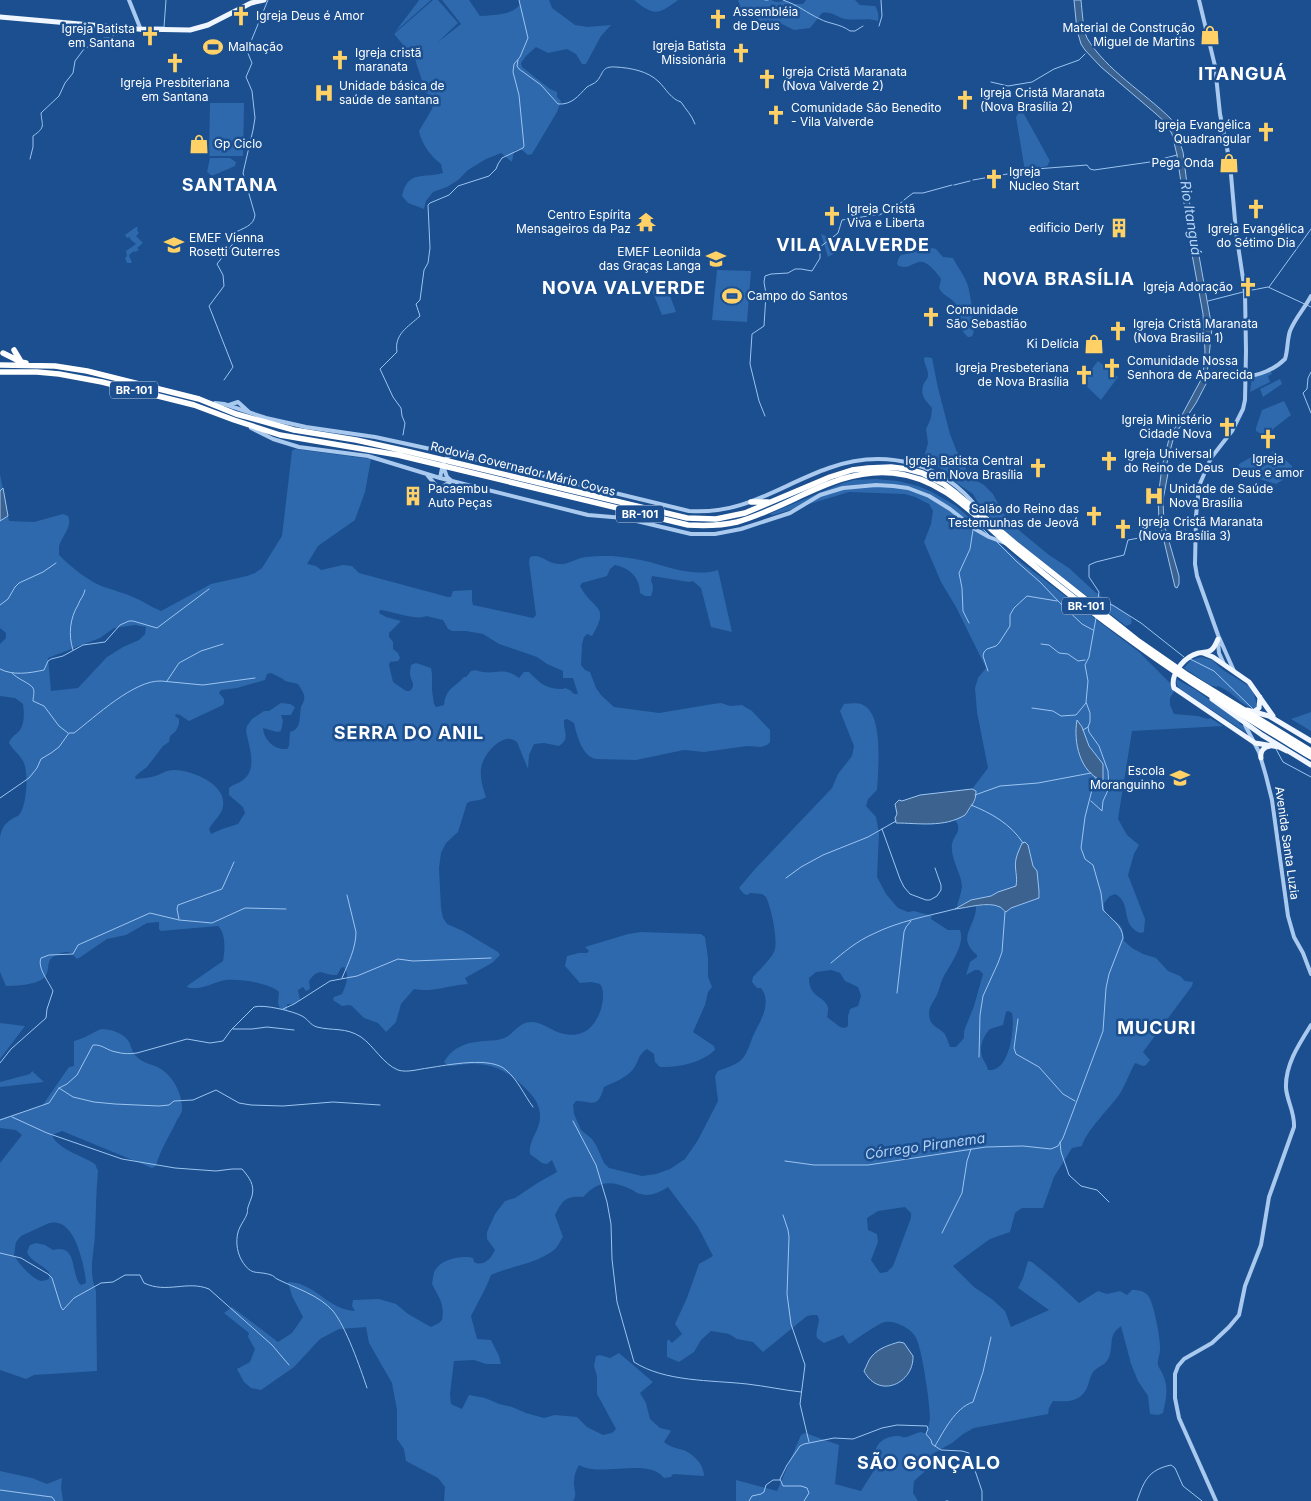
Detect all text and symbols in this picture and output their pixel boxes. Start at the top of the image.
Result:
place label: Assembléia de Deus [733,4,798,33]
church icon: Igreja Deus é Amor [230,5,252,27]
place label: Igreja Deus é Amor [256,8,365,23]
church icon: Assembléia de Deus [707,8,729,30]
place label: Material de Construção Miguel de Martins [1062,20,1195,49]
place label: Igreja Batista em Santana [62,21,135,50]
shop icon: Material de Construção Miguel de Martins [1199,24,1221,46]
church icon: Igreja Batista em Santana [139,25,161,47]
sports icon: Malhação [202,36,224,58]
place label: Igreja Batista Missionária [653,38,726,67]
place label: Malhação [228,39,283,54]
church icon: Igreja Batista Missionária [730,42,752,64]
place label: Igreja cristã maranata [355,45,421,74]
church icon: Igreja cristã maranata [329,49,351,71]
church icon: Igreja Presbiteriana em Santana [164,52,186,74]
district label: ITANGUÁ [1198,63,1288,84]
place label: Igreja Cristã Maranata (Nova Valverde 2) [782,64,907,93]
church icon: Igreja Cristã Maranata (Nova Valverde 2) [756,68,778,90]
place label: Igreja Presbiteriana em Santana [120,75,230,104]
place label: Unidade básica de saúde de santana [339,78,445,107]
hospital icon: Unidade básica de saúde de santana [313,82,335,104]
place label: Igreja Cristã Maranata (Nova Brasília 2) [980,85,1105,114]
church icon: Igreja Cristã Maranata (Nova Brasília 2) [954,89,976,111]
place label: Comunidade São Benedito - Vila Valverde [791,100,942,129]
church icon: Comunidade São Benedito - Vila Valverde [765,104,787,126]
place label: Igreja Evangélica Quadrangular [1154,117,1251,146]
church icon: Igreja Evangélica Quadrangular [1255,121,1277,143]
shop icon: Gp Ciclo [188,133,210,155]
place label: Gp Ciclo [214,136,262,151]
shop icon: Pega Onda [1218,152,1240,174]
place label: Pega Onda [1152,155,1214,170]
place label: Igreja Nucleo Start [1009,164,1080,193]
church icon: Igreja Nucleo Start [983,168,1005,190]
district label: SANTANA [182,174,278,195]
water label: Rio Itanguá [1177,179,1206,257]
church icon: Igreja Evangélica do Sétimo Dia [1245,198,1267,220]
place label: Igreja Cristã Viva e Liberta [847,201,925,230]
church icon: Igreja Cristã Viva e Liberta [821,205,843,227]
place label: Centro Espírita Mensageiros da Paz [516,207,631,236]
temple icon: Centro Espírita Mensageiros da Paz [635,211,657,233]
building icon: edificio Derly [1108,217,1130,239]
place label: edificio Derly [1029,220,1104,235]
place label: Igreja Evangélica do Sétimo Dia [1208,221,1304,250]
place label: EMEF Vienna Rosetti Guterres [189,230,280,259]
school or university icon: EMEF Vienna Rosetti Guterres [163,234,185,256]
district label: VILA VALVERDE [776,234,930,255]
place label: EMEF Leonilda das Graças Langa [599,244,701,273]
school or university icon: EMEF Leonilda das Graças Langa [705,248,727,270]
district label: NOVA BRASÍLIA [983,268,1135,289]
church icon: Igreja Adoração [1237,276,1259,298]
district label: NOVA VALVERDE [542,277,706,298]
place label: Igreja Adoração [1143,279,1233,294]
sports icon: Campo do Santos [721,285,743,307]
place label: Campo do Santos [747,288,848,303]
place label: Comunidade São Sebastião [946,302,1027,331]
church icon: Comunidade São Sebastião [920,306,942,328]
place label: Igreja Cristã Maranata (Nova Brasilia 1) [1133,316,1258,345]
church icon: Igreja Cristã Maranata (Nova Brasilia 1) [1107,320,1129,342]
shop icon: Ki Delícia [1083,333,1105,355]
place label: Ki Delícia [1027,336,1079,351]
place label: Comunidade Nossa Senhora de Aparecida [1127,353,1253,382]
church icon: Comunidade Nossa Senhora de Aparecida [1101,357,1123,379]
place label: Igreja Presbeteriana de Nova Brasília [955,360,1069,389]
church icon: Igreja Presbeteriana de Nova Brasília [1073,364,1095,386]
road number: BR-101 [110,382,158,398]
place label: Igreja Ministério Cidade Nova [1121,412,1212,441]
church icon: Igreja Ministério Cidade Nova [1216,416,1238,438]
church icon: Igreja Deus e amor [1257,428,1279,450]
street label: Rodovia Governador Mário Covas [429,438,617,499]
place label: Igreja Universal do Reino de Deus [1124,446,1224,475]
church icon: Igreja Universal do Reino de Deus [1098,450,1120,472]
place label: Igreja Deus e amor [1232,451,1304,480]
place label: Igreja Batista Central em Nova Brasília [905,453,1023,482]
church icon: Igreja Batista Central em Nova Brasília [1027,457,1049,479]
place label: Pacaembu Auto Peças [428,481,492,510]
place label: Unidade de Saúde Nova Brasília [1169,481,1273,510]
building icon: Pacaembu Auto Peças [402,485,424,507]
hospital icon: Unidade de Saúde Nova Brasília [1143,485,1165,507]
place label: Salão do Reino das Testemunhas de Jeová [948,501,1079,530]
church icon: Salão do Reino das Testemunhas de Jeová [1083,505,1105,527]
road number: BR-101 [616,506,664,522]
place label: Igreja Cristã Maranata (Nova Brasília 3) [1138,514,1263,543]
church icon: Igreja Cristã Maranata (Nova Brasília 3) [1112,518,1134,540]
road number: BR-101 [1062,598,1110,614]
district label: SERRA DO ANIL [334,722,484,743]
place label: Escola Moranguinho [1090,763,1165,792]
school or university icon: Escola Moranguinho [1169,767,1191,789]
street label: Avenida Santa Luzia [1272,785,1303,901]
district label: MUCURI [1117,1017,1197,1038]
water label: Córrego Piranema [864,1129,987,1162]
district label: SÃO GONÇALO [857,1452,1001,1473]

